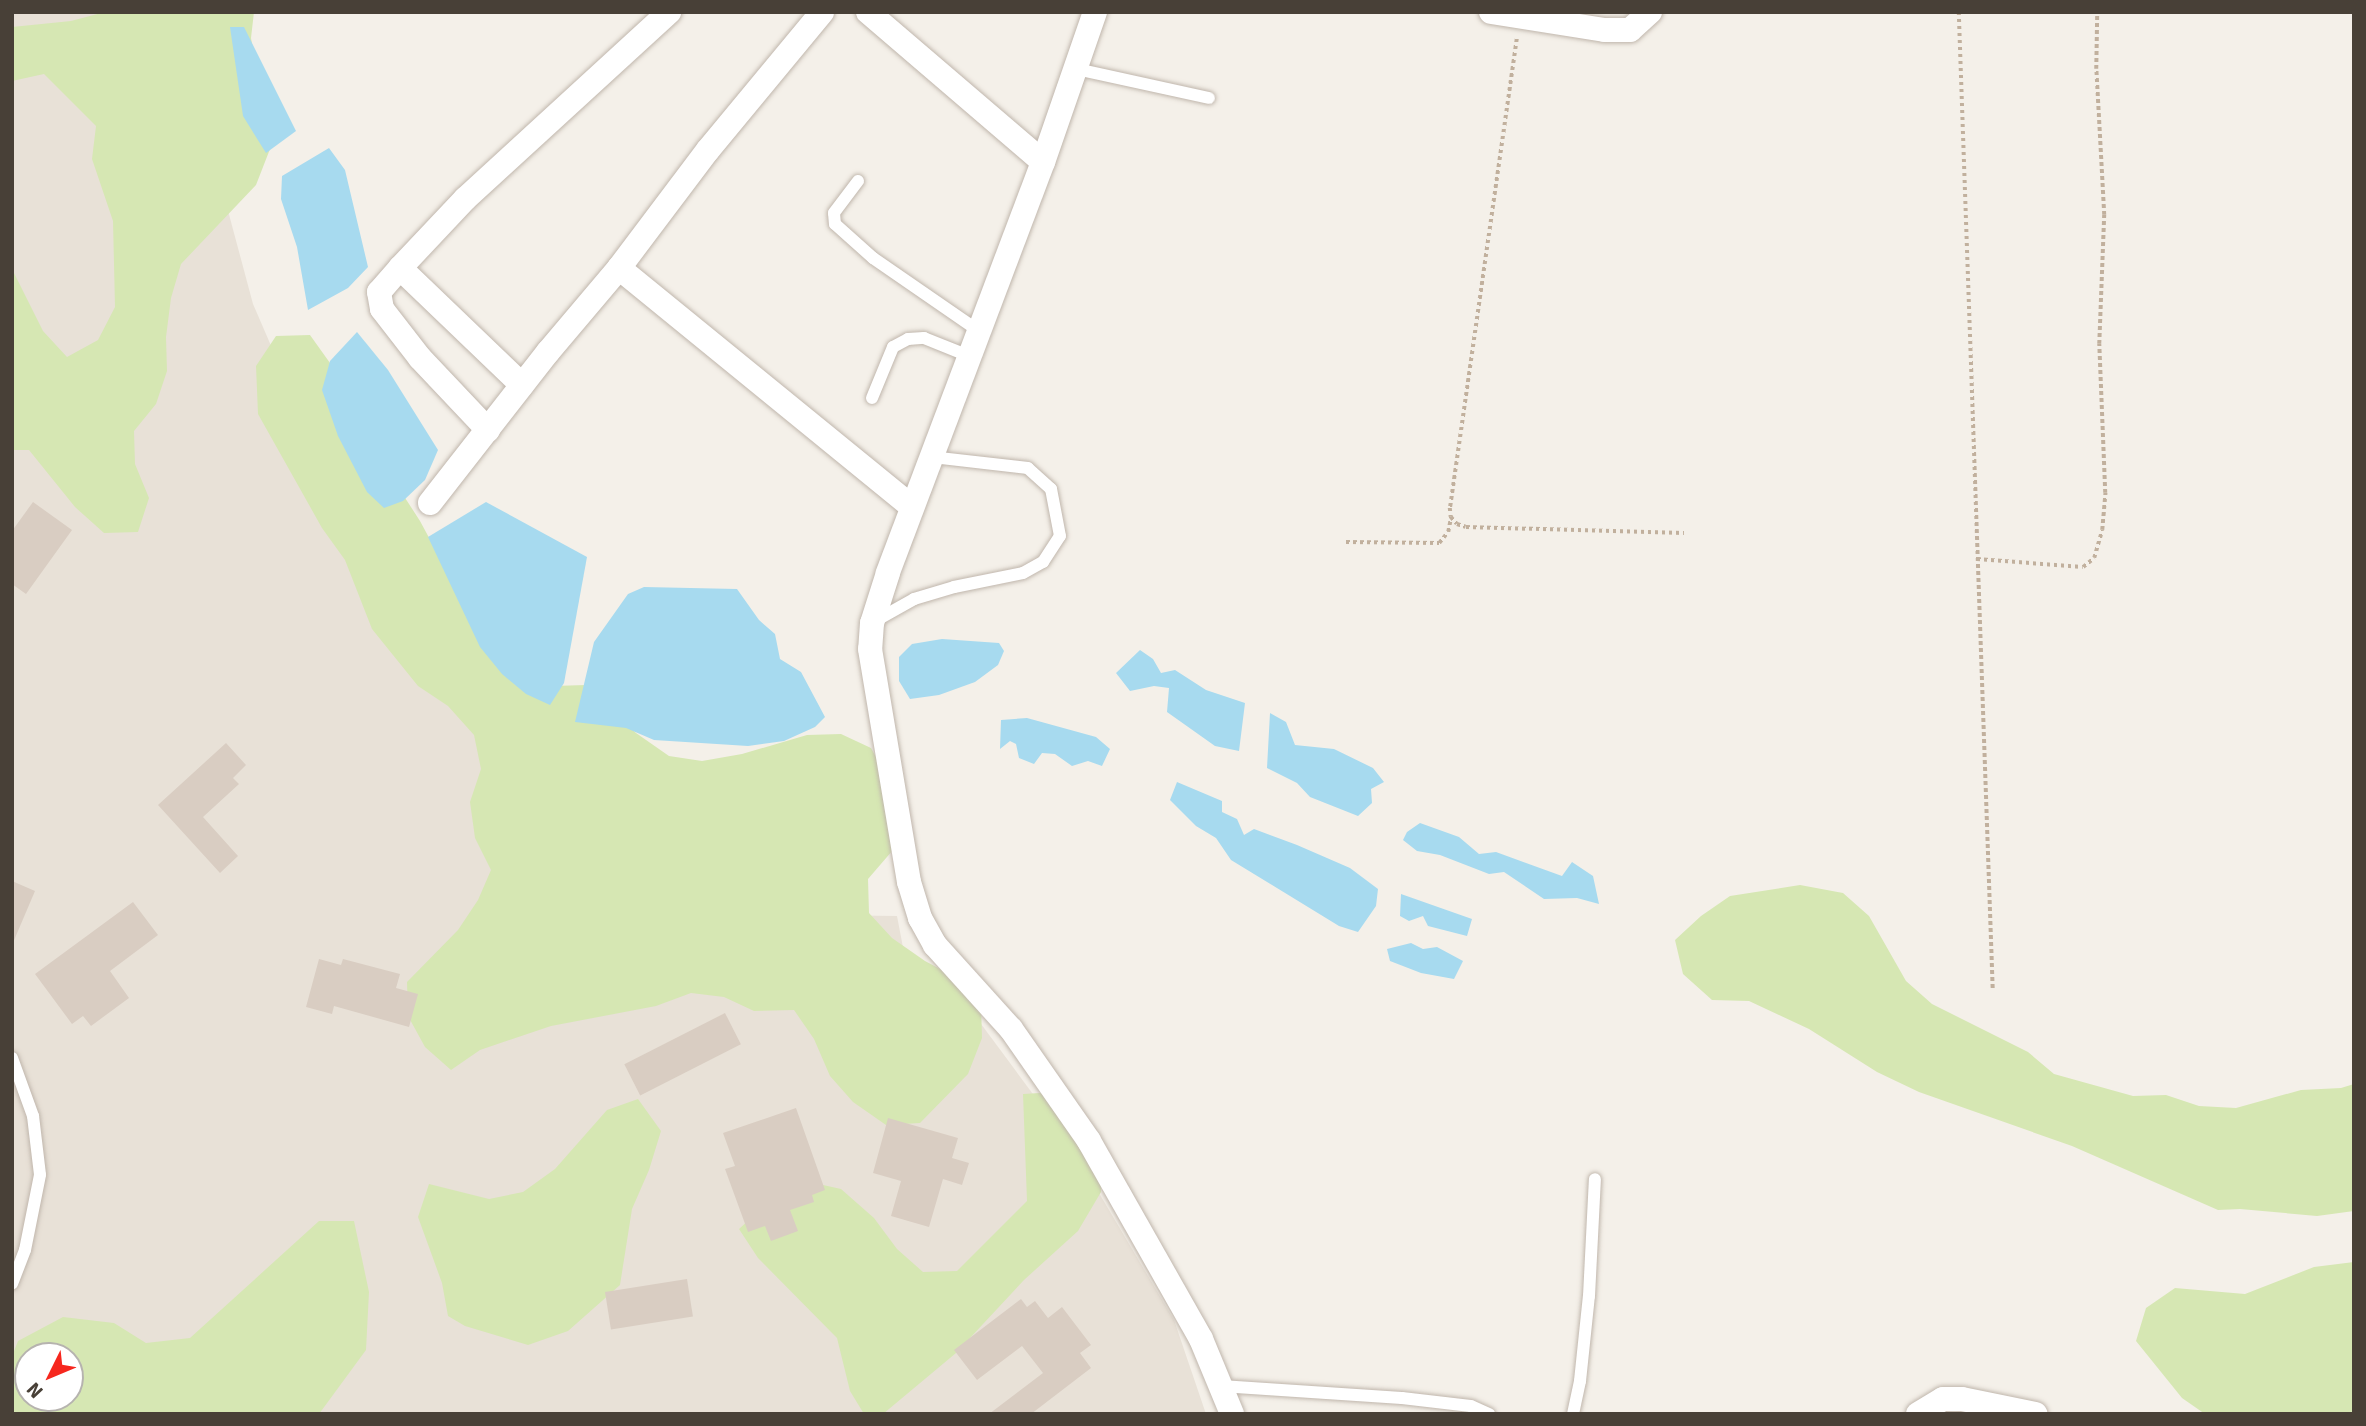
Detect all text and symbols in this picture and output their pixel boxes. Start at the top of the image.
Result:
north arrow [14,1342,84,1412]
text: N [22,1377,48,1403]

